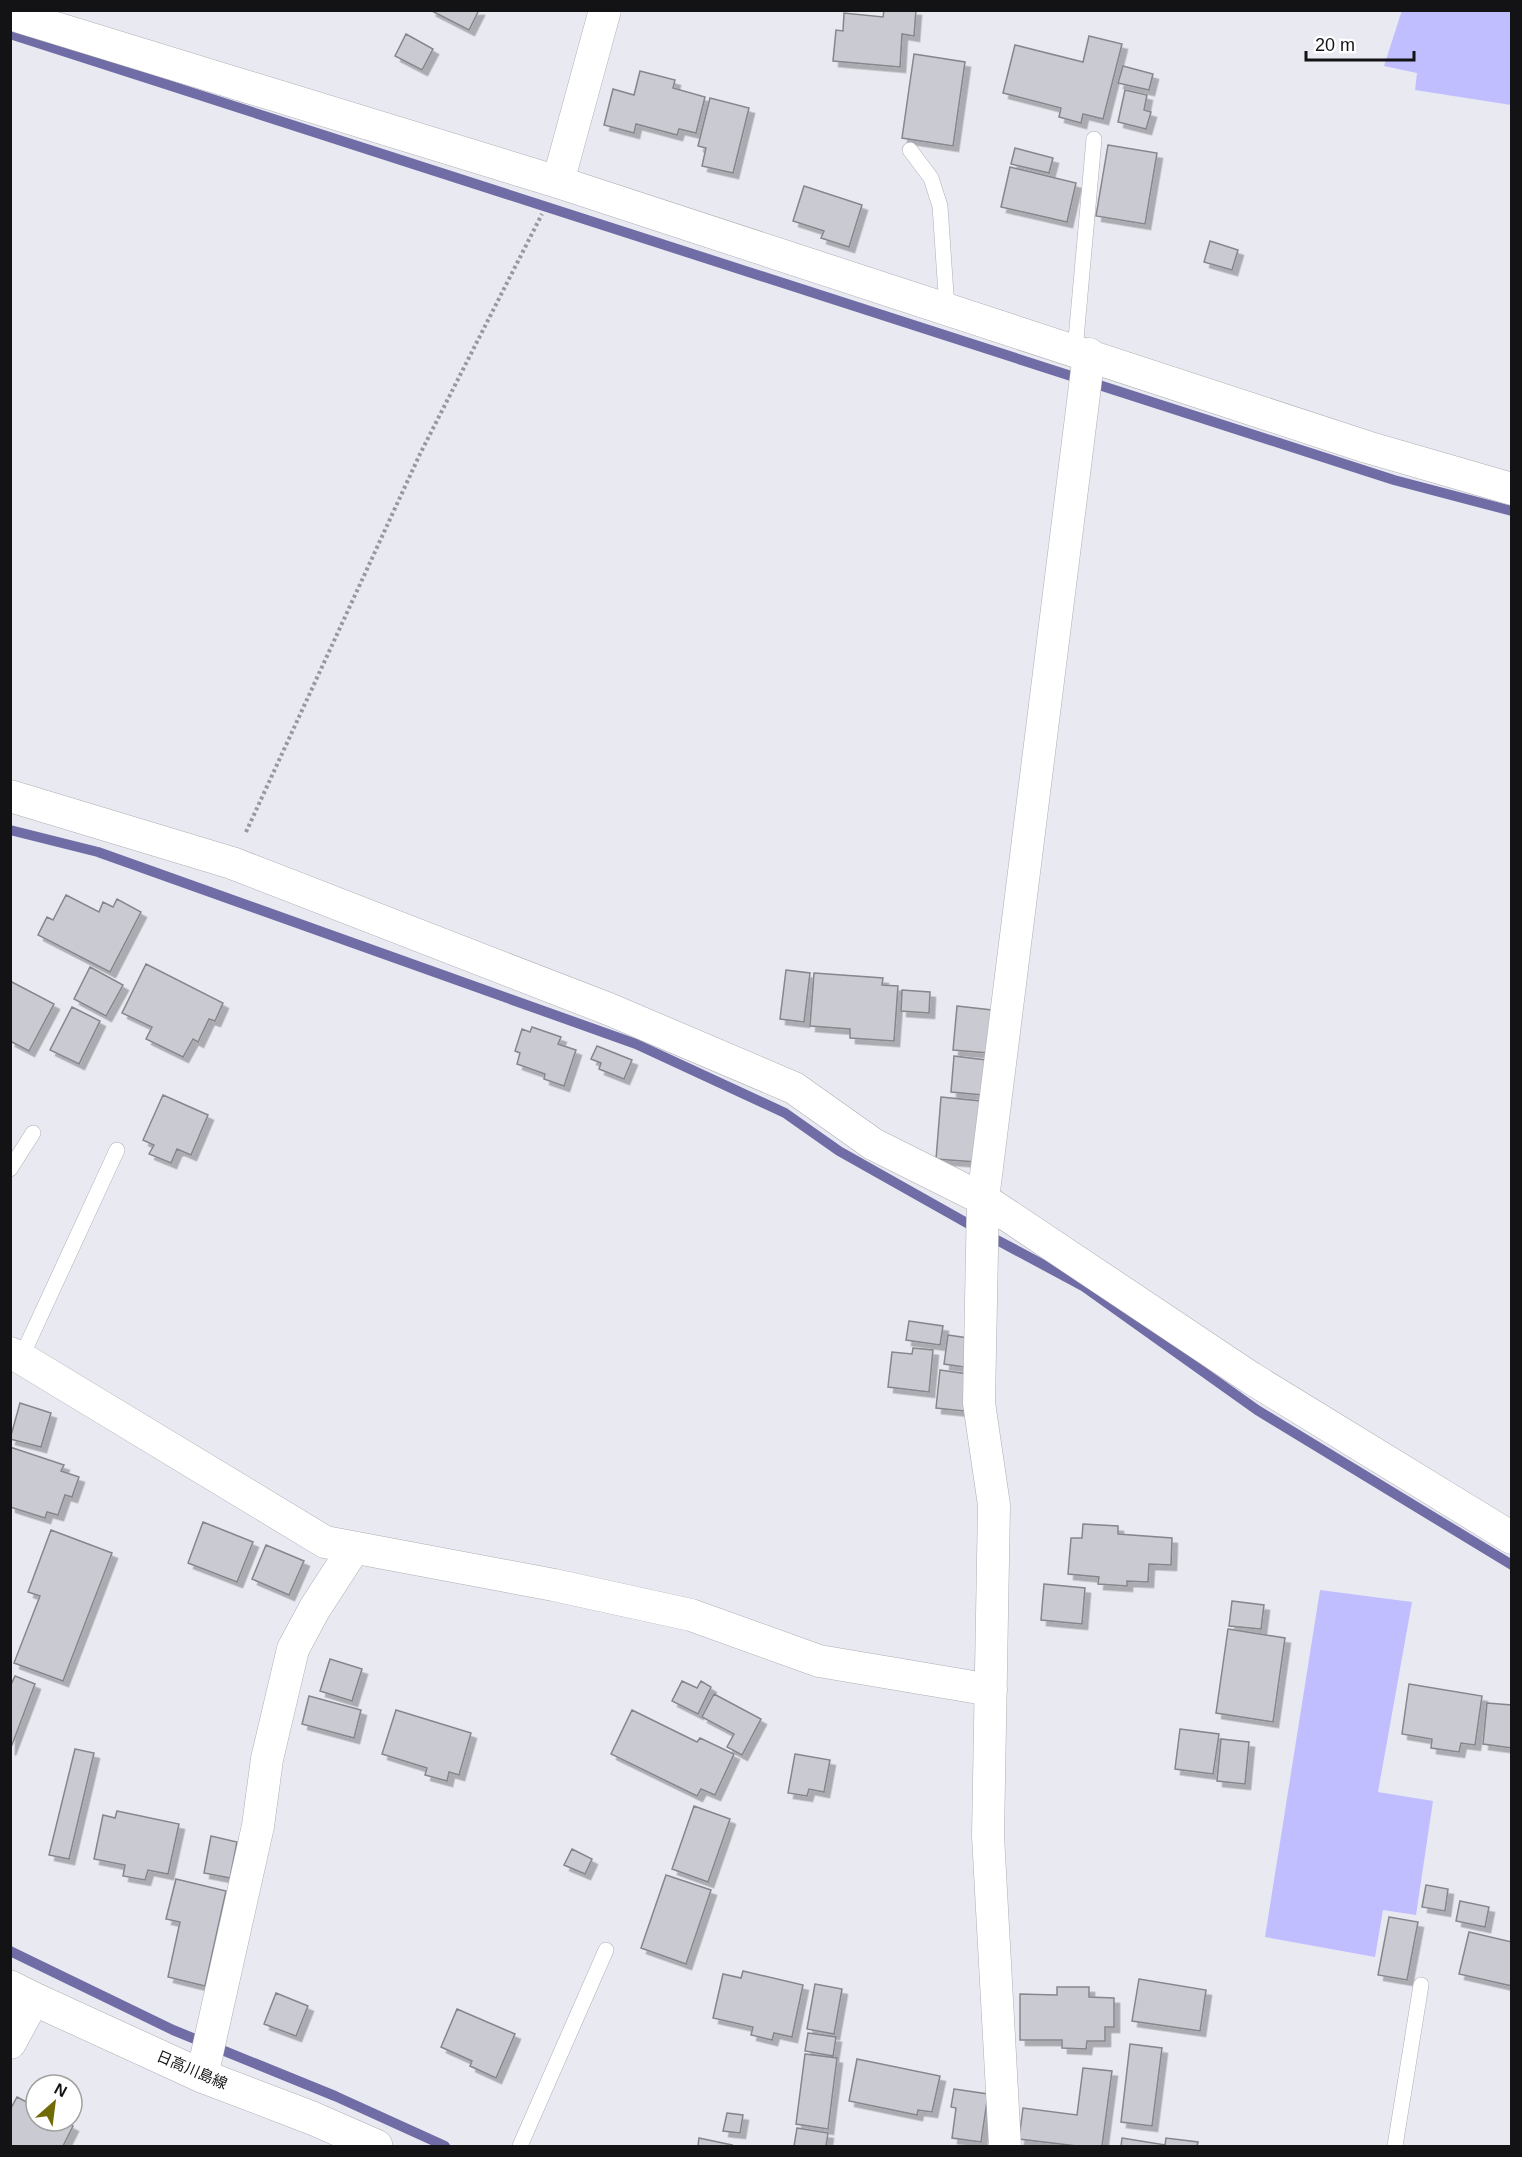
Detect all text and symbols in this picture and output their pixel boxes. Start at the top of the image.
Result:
scale bar [1306,24,1414,62]
text: 20 m [1315,35,1355,55]
street label: 日高川島線 [154,2047,230,2092]
north arrow [24,2073,84,2133]
text: N [52,2080,70,2100]

